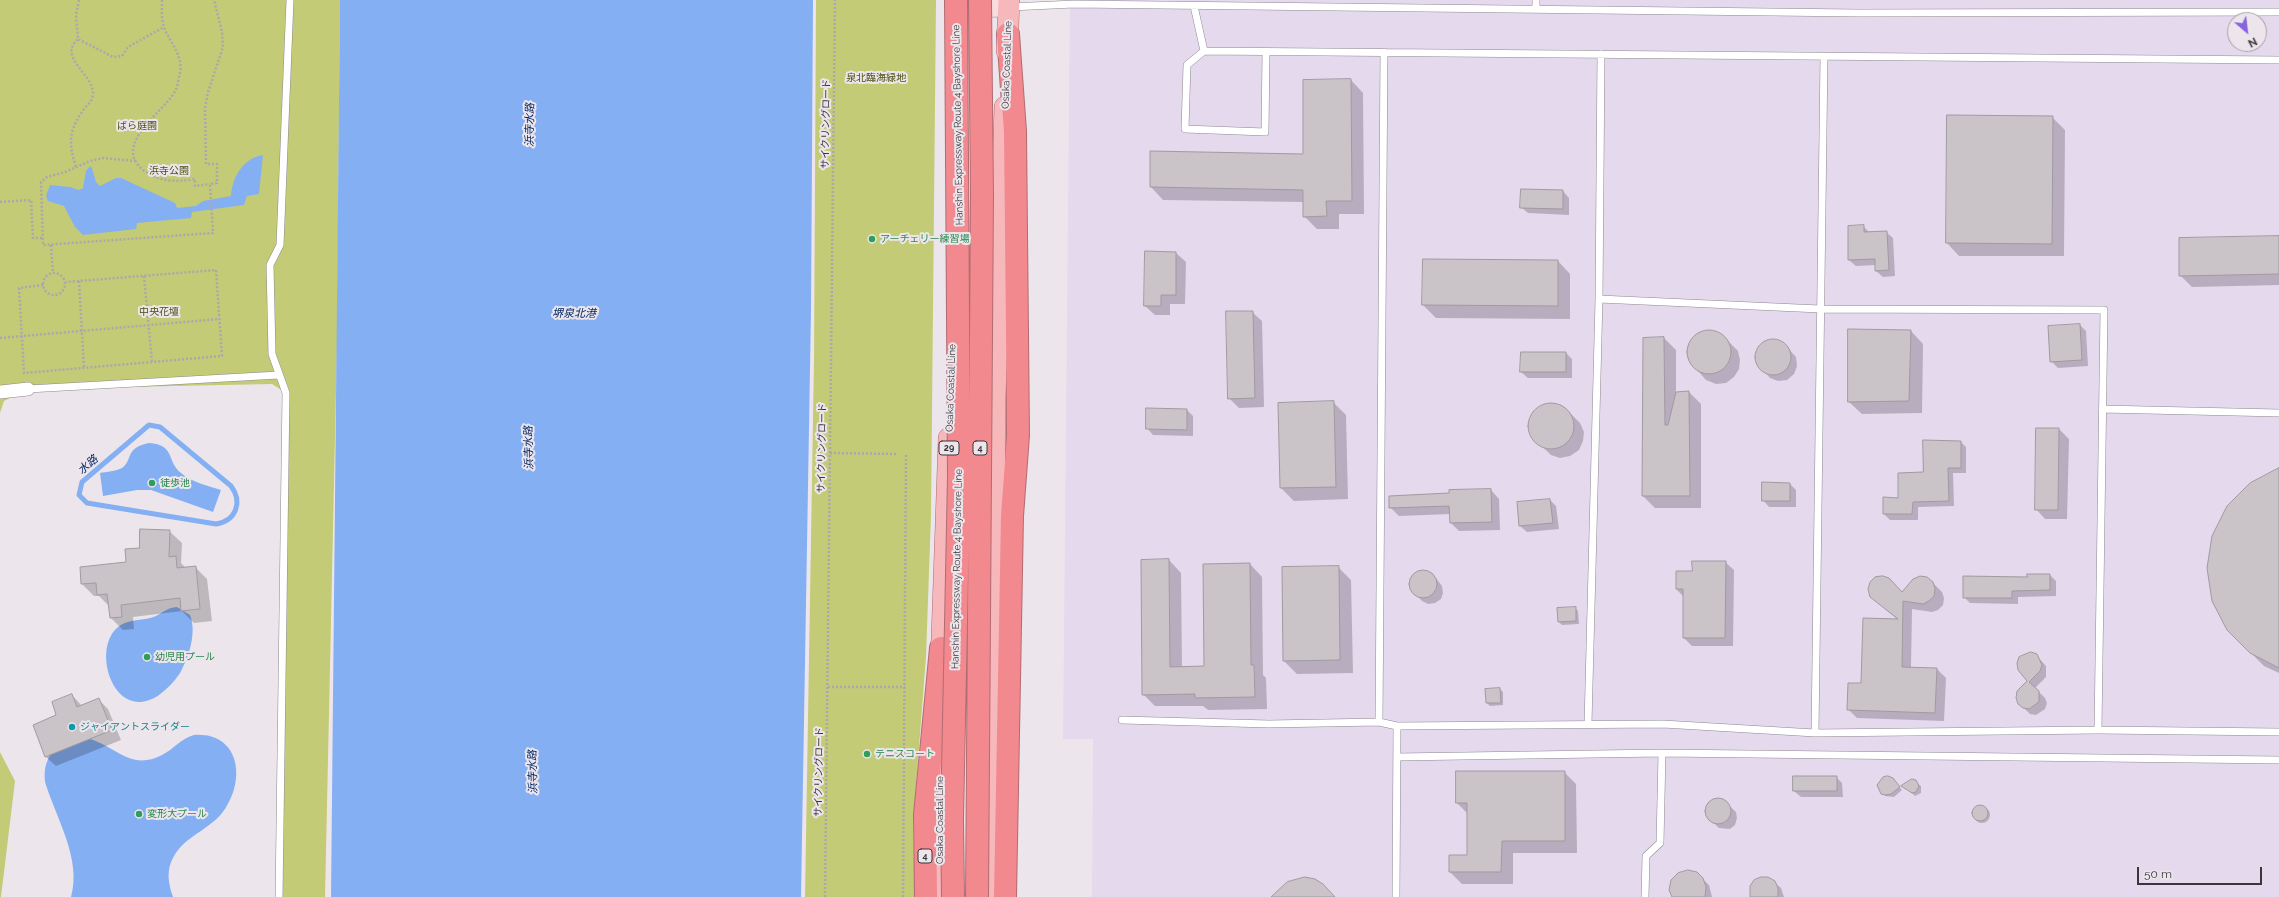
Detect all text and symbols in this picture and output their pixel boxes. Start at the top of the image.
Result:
north arrow [2227,12,2267,52]
street label: Osaka Coastal Line [999,21,1015,109]
street label: Hanshin Expressway Route 4 Bayshore Line [950,25,966,225]
text: N [2246,34,2259,50]
park label: 泉北臨海緑地 [846,72,906,84]
street label: サイクリングロード [819,79,833,169]
water label: 浜寺水路 [523,103,537,147]
park label: ばら庭園 [117,120,157,132]
park label: 浜寺公園 [149,165,189,177]
place label: アーチェリー練習場 [880,233,969,245]
marker: アーチェリー練習場 [867,234,877,244]
park label: 中央花壇 [139,306,179,318]
water label: 堺泉北港 [552,307,596,321]
street label: Osaka Coastal Line [943,344,959,432]
street label: サイクリングロード [815,403,829,493]
water label: 浜寺水路 [522,426,536,470]
road number: 29 [939,441,959,455]
road number: 4 [973,441,987,455]
water label: 水路 [75,453,101,477]
street label: Hanshin Expressway Route 4 Bayshore Line [949,469,965,669]
place label: 徒歩池 [160,477,190,489]
marker: 徒歩池 [147,478,157,488]
place label: 幼児用プール [155,651,215,663]
marker: 幼児用プール [142,652,152,662]
place label: ジャイアントスライダー [80,721,190,733]
marker: ジャイアントスライダー [67,722,77,732]
street label: サイクリングロード [812,727,826,817]
place label: テニスコート [875,748,935,760]
marker: テニスコート [862,749,872,759]
water label: 浜寺水路 [526,750,540,794]
street label: Osaka Coastal Line [934,776,946,864]
place label: 変形大プール [147,808,207,820]
marker: 変形大プール [134,809,144,819]
road number: 4 [918,849,932,863]
scale bar [2139,859,2264,885]
text: 50 m [2144,867,2172,881]

